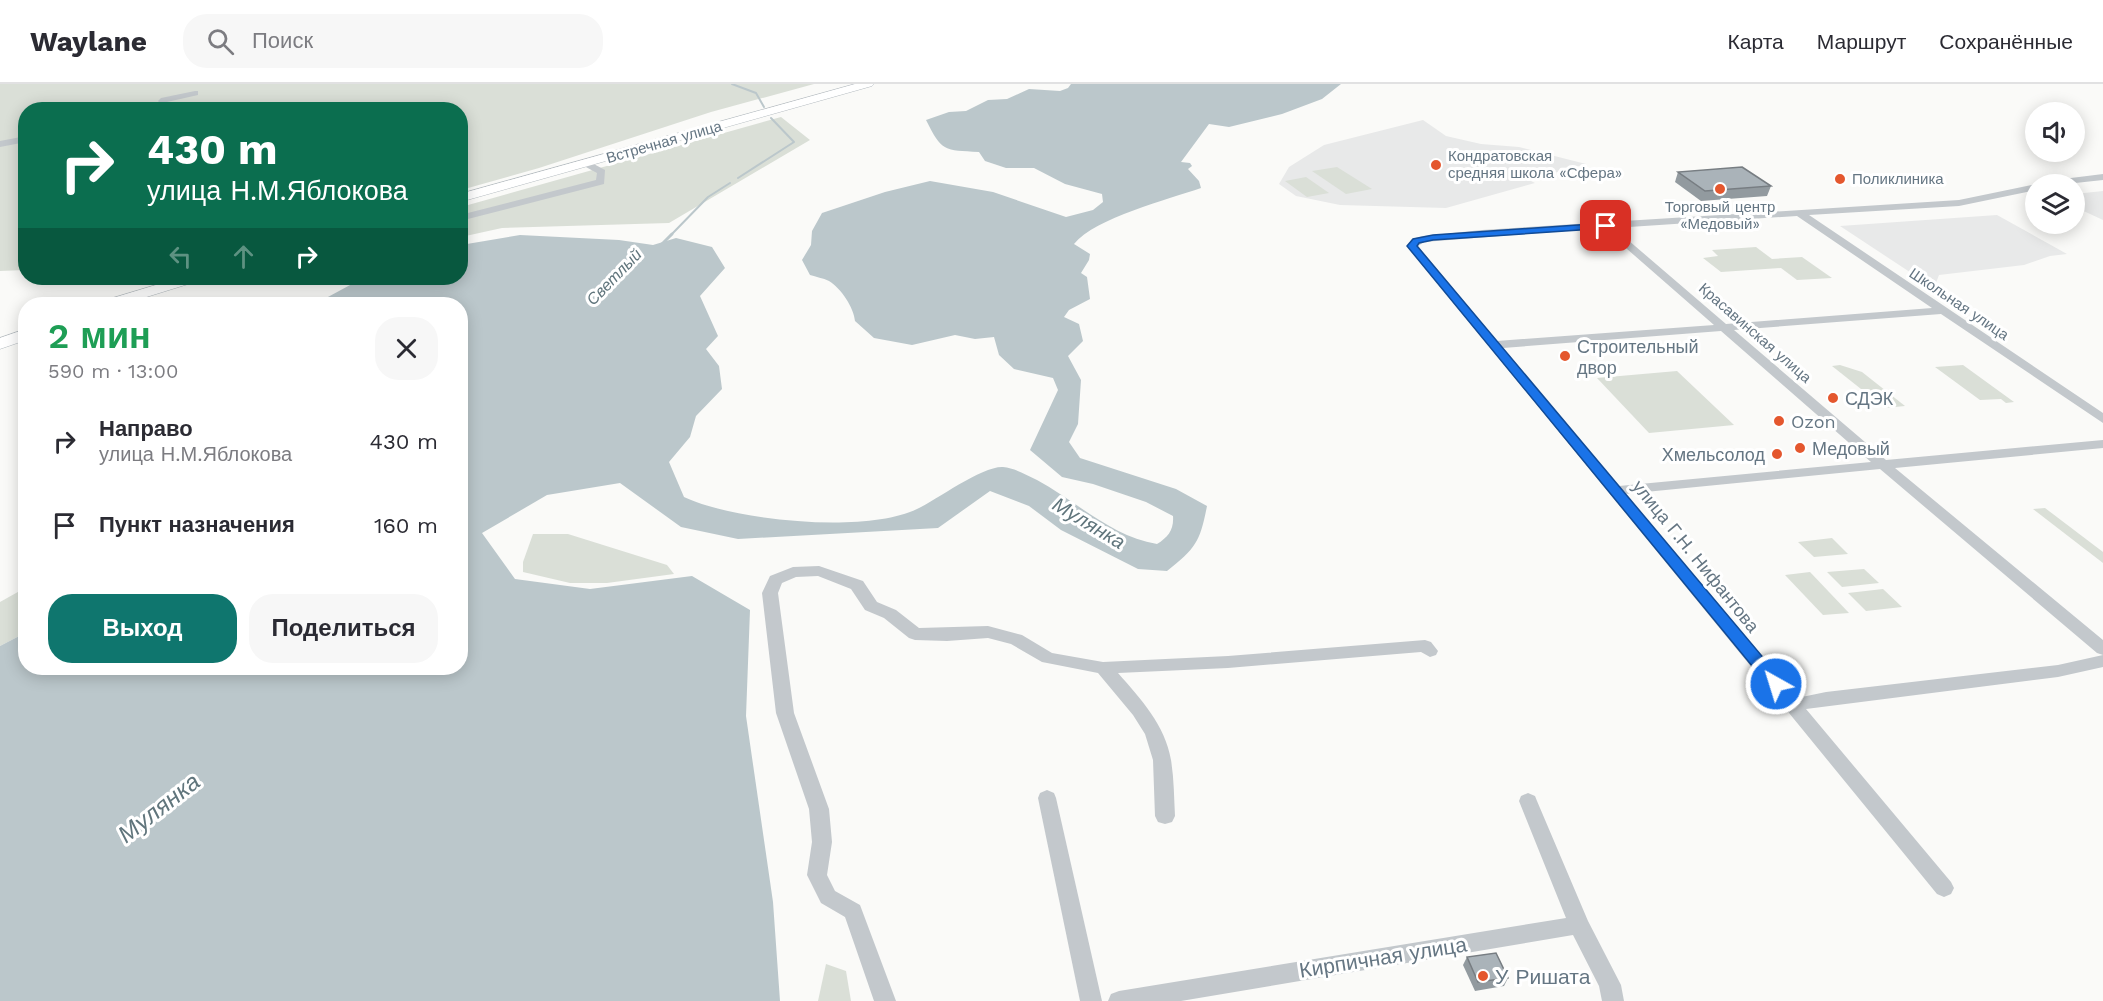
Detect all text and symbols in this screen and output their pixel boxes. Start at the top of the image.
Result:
search box [183,14,603,68]
text: Waylane [30,25,147,58]
icon: search [204,25,237,58]
text: Поиск [252,28,313,53]
text: Карта [1728,29,1784,54]
text: Маршрут [1817,29,1906,54]
text: Сохранённые [1939,29,2073,54]
map controls [2025,102,2085,234]
button: sound [2025,102,2085,162]
street label: Встречная улица [604,117,725,167]
text: 430 m [147,125,278,174]
icon: right [48,126,126,204]
place label: Кондратовская средняя школа «Сфера» [1448,147,1622,182]
marker: Кондратовская средняя школа «Сфера» [1429,158,1443,172]
place label: Поликлиника [1852,170,1944,188]
marker: Поликлиника [1833,172,1847,186]
button: layers [2025,174,2085,234]
text: улица Н.М.Яблокова [147,175,408,207]
marker: Торговый центр «Медовый» [1713,182,1727,196]
place label: Торговый центр «Медовый» [1665,198,1775,233]
pin [1580,200,1631,251]
icon: arrive [1589,209,1622,242]
icon: left [164,240,197,273]
icon: ahead [227,240,260,273]
icon: right [290,240,323,273]
water label: Светлый [583,245,646,309]
street label: Школьная улица [1906,264,2013,344]
street label: Красавинская улица [1695,279,1815,387]
text: 2 мин [48,315,151,357]
button: close [375,317,438,380]
place label: Строительный двор [1577,336,1699,378]
marker: Строительный двор [1558,349,1572,363]
text: 590 m · 13:00 [48,359,178,383]
place label: СДЭК [1845,388,1894,409]
marker: СДЭК [1826,391,1840,405]
place label: Ozon [1791,411,1836,432]
marker: Ozon [1772,414,1786,428]
text: Направо [99,416,193,441]
icon: right [48,425,81,458]
text: 430 m [370,429,438,454]
place label: Медовый [1812,438,1890,459]
marker: Медовый [1793,441,1807,455]
text: улица Н.М.Яблокова [99,442,292,466]
place label: Хмельсолод [1662,444,1765,465]
marker: Хмельсолод [1770,447,1784,461]
street label: улица Г.Н. Нифантова [1628,476,1764,637]
water label: Мулянка [1048,492,1130,554]
icon: arrive [48,509,81,542]
text: Пункт назначения [99,512,295,537]
text: 160 m [374,513,438,538]
button: Выход [48,594,237,663]
button: Поделиться [249,594,438,663]
position arrow [1744,652,1808,716]
water label: Мулянка [112,767,206,849]
street label: Кирпичная улица [1297,931,1469,983]
place label: У Ришата [1495,964,1591,989]
marker: У Ришата [1476,969,1490,983]

